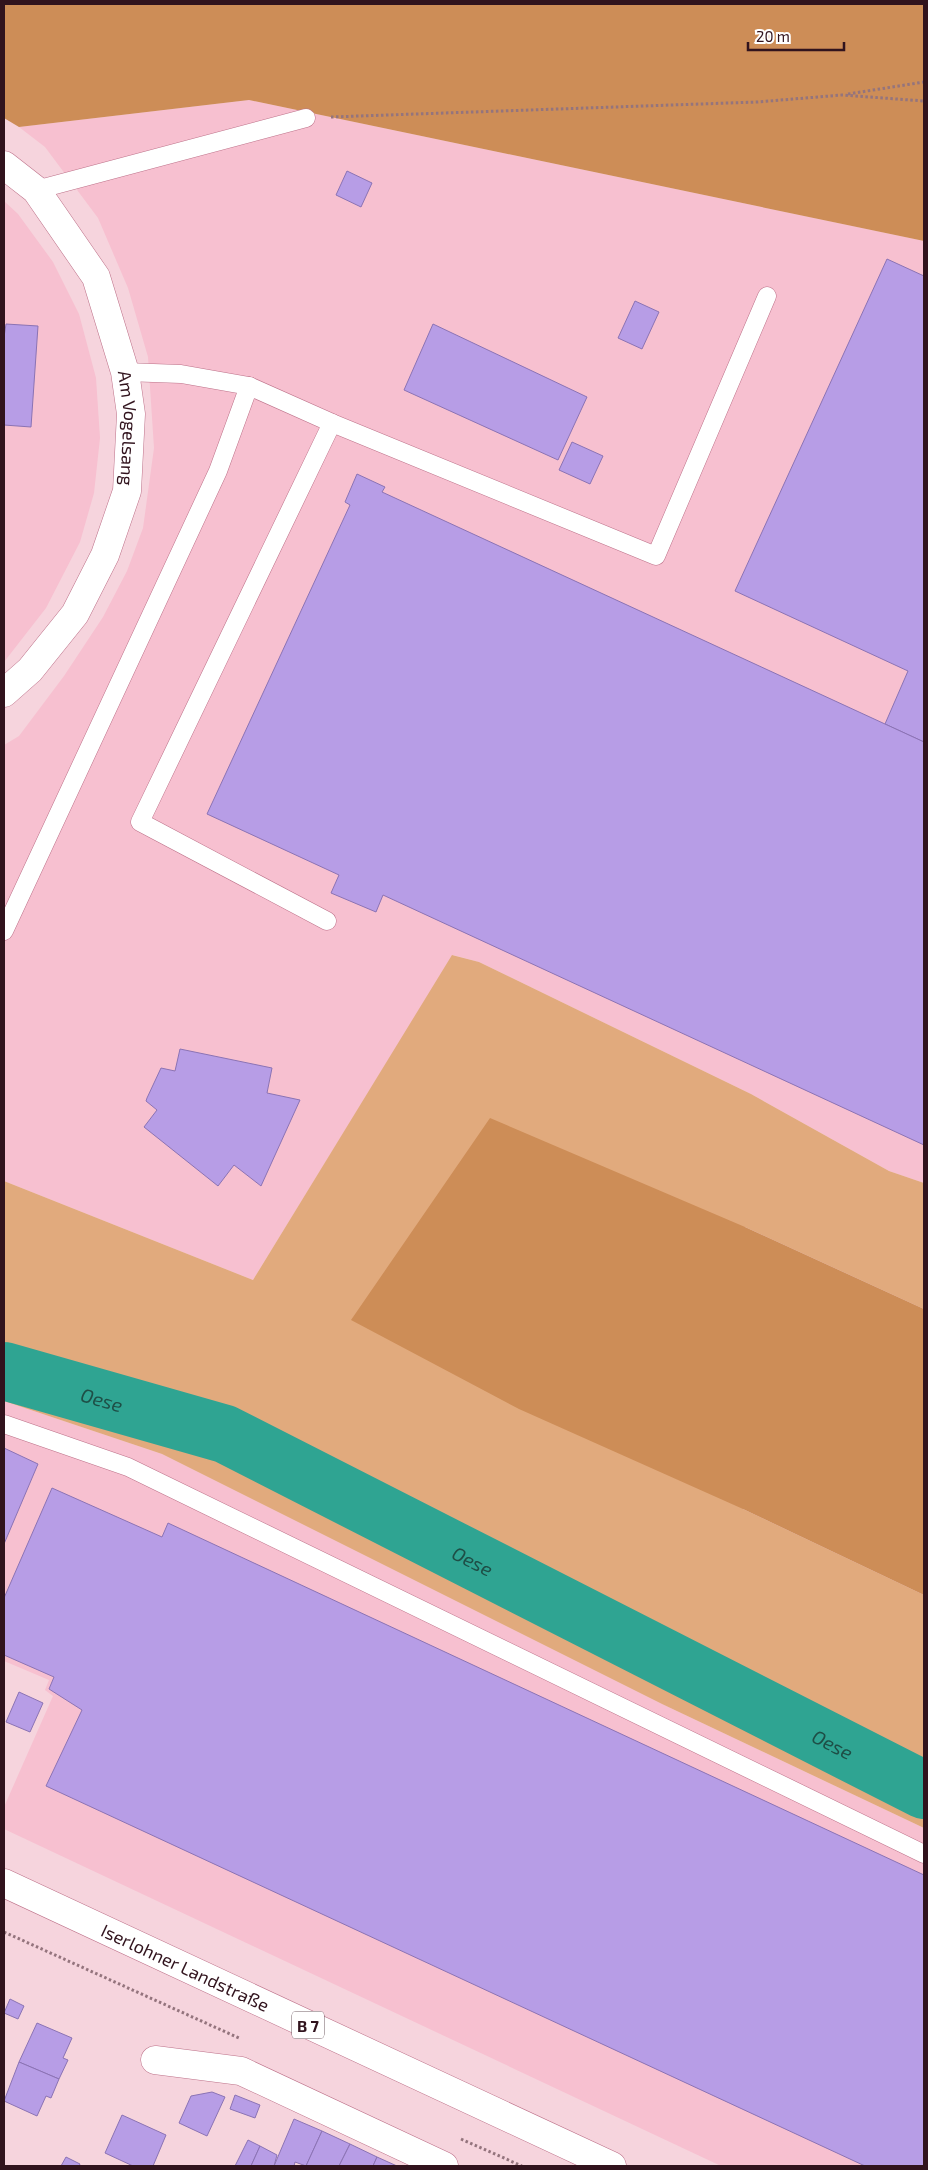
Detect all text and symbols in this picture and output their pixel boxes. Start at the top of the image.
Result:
scale bar [748,20,844,52]
text: 20 m [756,27,790,45]
street label: Am Vogelsang [114,369,142,486]
water label: Oese [78,1382,126,1416]
water label: Oese [449,1540,497,1580]
water label: Oese [809,1724,857,1764]
street label: Iserlohner Landstraße [98,1919,273,2016]
road number: B 7 [292,2012,324,2038]

